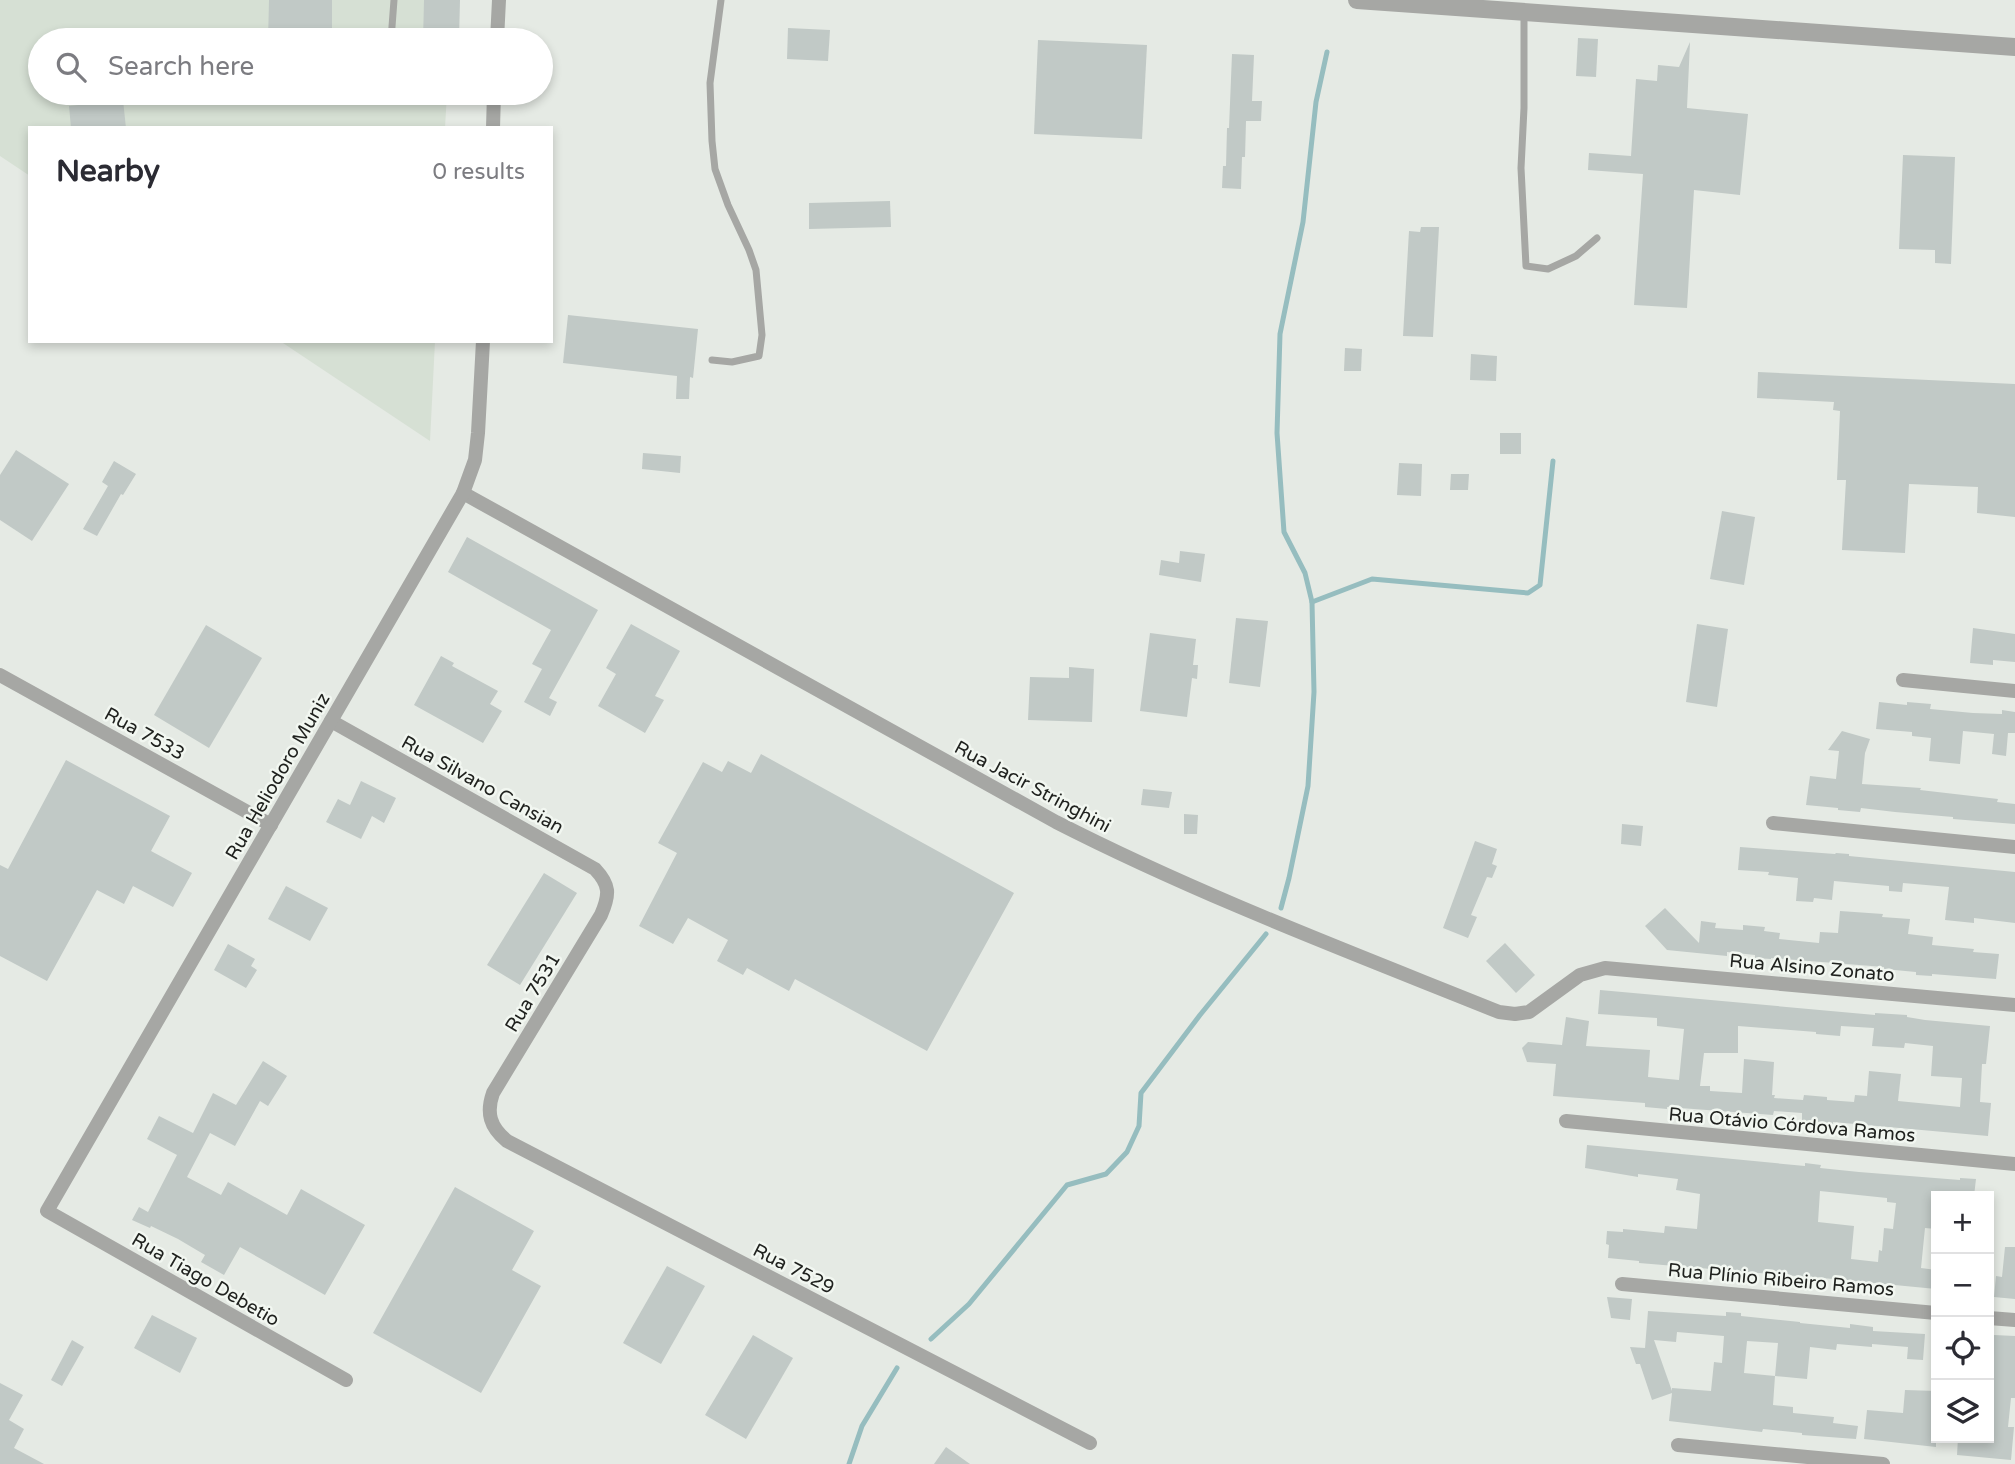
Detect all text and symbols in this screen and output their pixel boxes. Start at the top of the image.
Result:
search box [28,28,553,105]
icon: search [52,48,90,86]
text: Search here [108,51,254,82]
text: Nearby [56,153,160,190]
text: 0 results [432,158,525,186]
street label: Rua Heliodoro Muniz [221,689,335,864]
street label: Rua 7533 [101,703,189,765]
street label: Rua Silvano Cansian [398,731,567,839]
street label: Rua Jacir Stringhini [951,736,1115,837]
street label: Rua 7531 [501,949,565,1036]
street label: Rua Alsino Zonato [1728,950,1895,986]
street label: Rua Otávio Córdova Ramos [1667,1103,1916,1147]
map controls [1931,1191,1994,1443]
button: + [1931,1191,1994,1254]
street label: Rua Tiago Debetio [128,1229,283,1331]
street label: Rua 7529 [749,1239,838,1299]
button: − [1931,1254,1994,1317]
street label: Rua Plínio Ribeiro Ramos [1667,1259,1895,1301]
button: locate [1931,1317,1994,1380]
button: layers [1931,1380,1994,1443]

